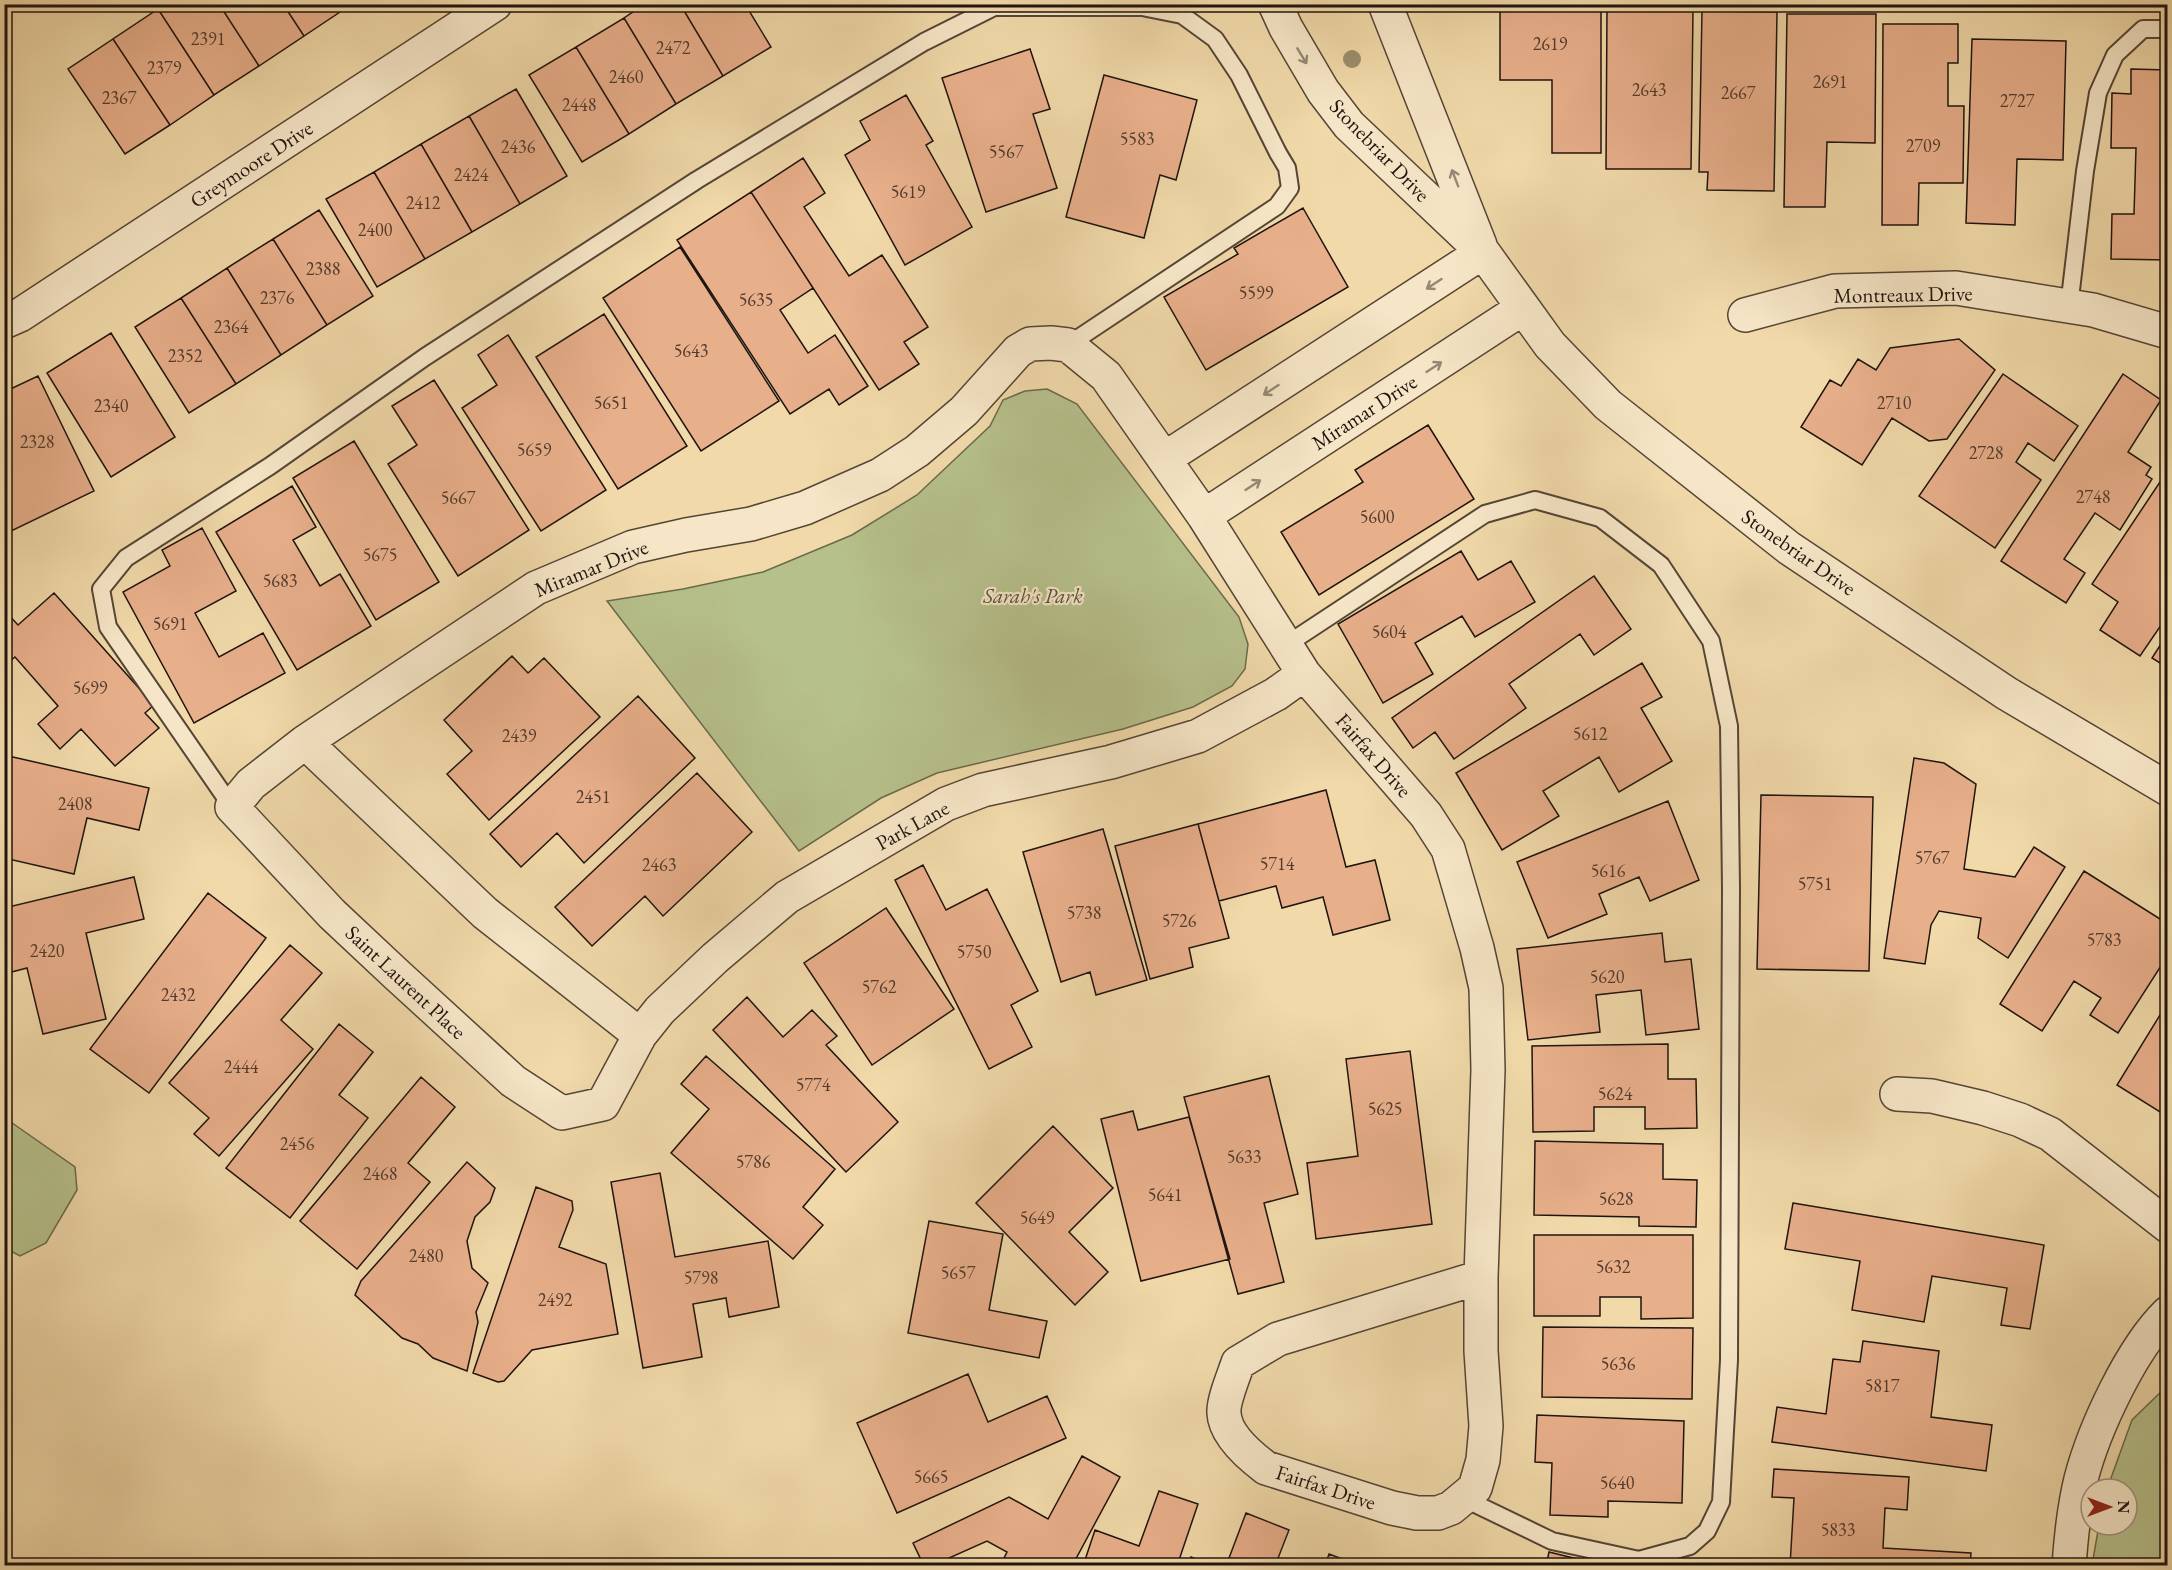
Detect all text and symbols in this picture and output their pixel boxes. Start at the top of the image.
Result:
house number: 2391 [191,27,225,50]
house number: 2619 [1533,32,1568,55]
house number: 2472 [656,36,691,59]
one-way arrow [1297,47,1309,64]
house number: 2379 [147,56,182,79]
house number: 2460 [609,65,644,88]
house number: 2691 [1813,70,1847,93]
house number: 2643 [1632,78,1666,101]
house number: 2667 [1721,81,1756,104]
house number: 2367 [102,86,137,109]
house number: 2727 [2000,89,2035,112]
house number: 2448 [562,93,596,116]
street label: Stonebriar Drive [1324,93,1436,207]
street label: Greymoore Drive [184,114,318,214]
house number: 5583 [1120,127,1154,150]
house number: 2709 [1906,134,1941,157]
house number: 2436 [501,135,536,158]
house number: 5567 [989,140,1024,163]
house number: 2424 [454,163,489,186]
one-way arrow [1448,169,1459,188]
house number: 5619 [891,180,926,203]
house number: 2412 [406,191,441,214]
house number: 2400 [358,218,393,241]
house number: 2388 [306,257,340,280]
one-way arrow [1426,278,1443,290]
street label: Montreaux Drive [1833,279,1973,309]
house number: 5599 [1239,281,1274,304]
house number: 2376 [260,286,295,309]
house number: 5635 [739,288,773,311]
house number: 2364 [214,315,249,338]
house number: 5643 [674,339,708,362]
house number: 2352 [168,344,203,367]
one-way arrow [1425,360,1442,372]
street label: Miramar Drive [1306,368,1422,456]
one-way arrow [1263,384,1280,396]
house number: 5651 [594,391,628,414]
house number: 2710 [1877,391,1912,414]
house number: 2340 [94,394,129,417]
house number: 2328 [20,430,54,453]
house number: 5659 [517,438,552,461]
house number: 2728 [1969,441,2003,464]
one-way arrow [1244,478,1261,490]
house number: 2748 [2076,485,2110,508]
house number: 5667 [441,486,476,509]
street label: Stonebriar Drive [1737,503,1861,601]
house number: 5600 [1360,505,1395,528]
street label: Miramar Drive [530,533,652,603]
house number: 5675 [363,543,397,566]
house number: 5683 [263,569,297,592]
park label: Sarah's Park [982,582,1083,609]
house number: 5691 [153,612,187,635]
house number: 5604 [1372,620,1407,643]
house number: 5699 [73,676,108,699]
street label: Fairfax Drive [1330,707,1418,803]
house number: 5612 [1573,722,1608,745]
house number: 2439 [502,724,537,747]
house number: 2451 [576,785,610,808]
house number: 2408 [58,792,92,815]
street label: Park Lane [871,794,953,856]
house number: 5767 [1915,846,1950,869]
house number: 5714 [1260,852,1295,875]
house number: 2463 [642,853,676,876]
house number: 5616 [1591,859,1626,882]
house number: 5751 [1798,872,1832,895]
house number: 5738 [1067,901,1101,924]
house number: 5726 [1162,909,1197,932]
street label: Saint Laurent Place [340,919,472,1045]
house number: 5783 [2087,928,2121,951]
house number: 2420 [30,939,65,962]
house number: 5750 [957,940,992,963]
house number: 5620 [1590,965,1625,988]
house number: 5762 [862,975,897,998]
house number: 2432 [161,983,196,1006]
house number: 2444 [224,1055,259,1078]
house number: 5774 [796,1073,831,1096]
house number: 5624 [1598,1082,1633,1105]
house number: 5625 [1368,1097,1402,1120]
house number: 2456 [280,1132,315,1155]
house number: 5633 [1227,1145,1261,1168]
house number: 5786 [736,1150,771,1173]
house number: 2468 [363,1162,397,1185]
house number: 5641 [1148,1183,1182,1206]
house number: 5628 [1599,1187,1633,1210]
house number: 5649 [1020,1206,1055,1229]
house number: 2480 [409,1244,444,1267]
house number: 5632 [1596,1255,1631,1278]
house number: 5657 [941,1261,976,1284]
house number: 5798 [684,1266,718,1289]
house number: 2492 [538,1288,573,1311]
house number: 5636 [1601,1352,1636,1375]
house number: 5817 [1865,1374,1900,1397]
street label: Fairfax Drive [1273,1458,1379,1516]
house number: 5665 [914,1465,948,1488]
house number: 5640 [1600,1471,1635,1494]
north arrow [2079,1477,2139,1537]
text: N [2113,1501,2134,1514]
house number: 5833 [1821,1518,1855,1541]

